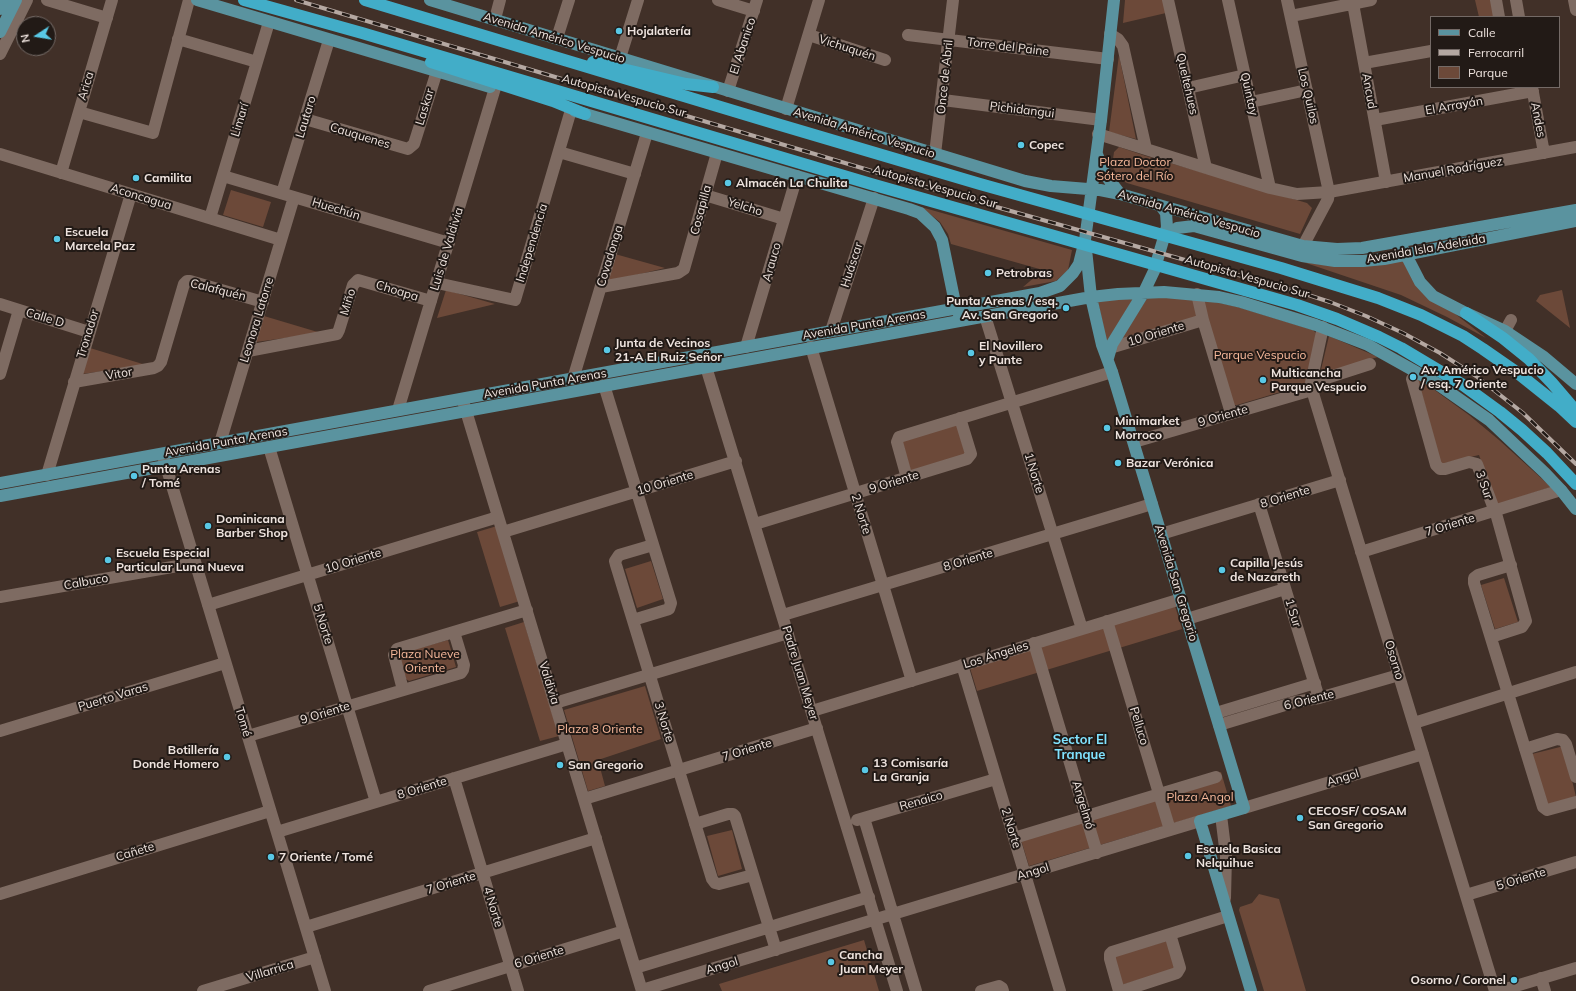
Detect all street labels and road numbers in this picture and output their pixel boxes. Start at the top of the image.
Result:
street label: Avenida Américo Vespucio [481,10,627,66]
street label: El Abanico [727,16,759,76]
street label: Vichuquén [817,32,877,64]
street label: Torre del Paine [966,35,1050,59]
street label: Once de Abril [934,39,956,115]
street label: Queltehues [1173,52,1201,116]
street label: Los Quilos [1295,67,1321,125]
street label: Arica [75,70,97,102]
street label: Autopista Vespucio Sur [560,71,688,121]
street label: Quintay [1237,71,1261,117]
street label: Ancud [1359,72,1379,110]
street label: Laskar [413,87,437,127]
street label: Lautaro [293,94,319,140]
street label: El Arrayán [1424,94,1484,118]
street label: Pichidangui [989,99,1055,121]
street label: Limarí [228,101,252,139]
street label: Andes [1528,101,1548,139]
street label: Avenida Américo Vespucio [791,105,937,161]
street label: Cauquenes [328,120,392,152]
street label: Manuel Rodríguez [1402,154,1504,186]
street label: Autopista Vespucio Sur [871,162,999,212]
street label: Aconcagua [109,181,173,213]
street label: Cosapilla [687,184,715,236]
street label: Avenida Américo Vespucio [1116,187,1262,241]
street label: Huechún [310,195,362,223]
street label: Yelcho [726,195,764,219]
street label: Independencia [513,202,551,284]
street label: Luis de Valdivia [427,206,467,292]
street label: Covadonga [594,224,626,288]
street label: Avenida Isla Adelaida [1365,231,1487,267]
street label: Arauco [760,241,784,283]
street label: Huáscar [838,241,866,289]
street label: Autopista Vespucio Sur [1183,252,1311,302]
street label: Calafquén [189,276,247,304]
street label: Leonora Latorre [237,276,277,364]
street label: Choapa [374,278,420,304]
street label: Miño [337,287,359,317]
street label: Calle D [24,305,66,331]
street label: Avenida Punta Arenas [801,307,927,343]
street label: Tronador [74,308,102,360]
street label: 10 Oriente [1126,319,1186,349]
street label: Vitor [105,365,133,383]
street label: Avenida Punta Arenas [482,366,608,402]
street label: 9 Oriente [1196,402,1250,430]
street label: Avenida Punta Arenas [163,424,289,460]
street label: 1 Norte [1021,451,1047,495]
street label: 10 Oriente [635,468,695,498]
street label: 9 Oriente [867,468,921,496]
street label: 3 Sur [1472,469,1496,501]
street label: 8 Oriente [1258,483,1312,511]
street label: 2 Norte [848,492,874,536]
street label: 7 Oriente [1423,511,1477,539]
street label: Avenida San Gregorio [1151,523,1201,643]
street label: 10 Oriente [323,546,383,576]
street label: 8 Oriente [941,546,995,574]
street label: Calbuco [63,571,109,593]
street label: 1 Sur [1282,597,1304,629]
street label: 5 Norte [310,602,336,646]
street label: Padre Juan Meyer [779,624,821,722]
street label: Los Ángeles [962,638,1030,672]
street label: Osorno [1381,639,1407,681]
street label: Valdivia [536,660,562,706]
street label: Puerto Varas [76,680,150,714]
street label: 6 Oriente [1282,687,1336,713]
street label: 9 Oriente [298,699,352,727]
street label: 3 Norte [651,700,677,744]
street label: Tomé [232,705,254,739]
street label: Pelluco [1126,705,1152,747]
street label: 7 Oriente [720,736,774,764]
street label: Angol [1325,766,1361,790]
street label: 8 Oriente [395,774,449,802]
street label: Angelmó [1069,779,1097,831]
street label: Renaico [898,788,944,814]
street label: 2 Norte [998,806,1024,850]
street label: Cañete [114,839,156,865]
street label: Angol [1015,860,1051,884]
street label: 5 Oriente [1494,865,1548,893]
street label: 7 Oriente [424,869,478,897]
street label: 4 Norte [480,885,506,929]
street label: 6 Oriente [512,943,566,971]
street label: Angol [704,954,740,978]
street label: Villarrica [245,957,295,985]

